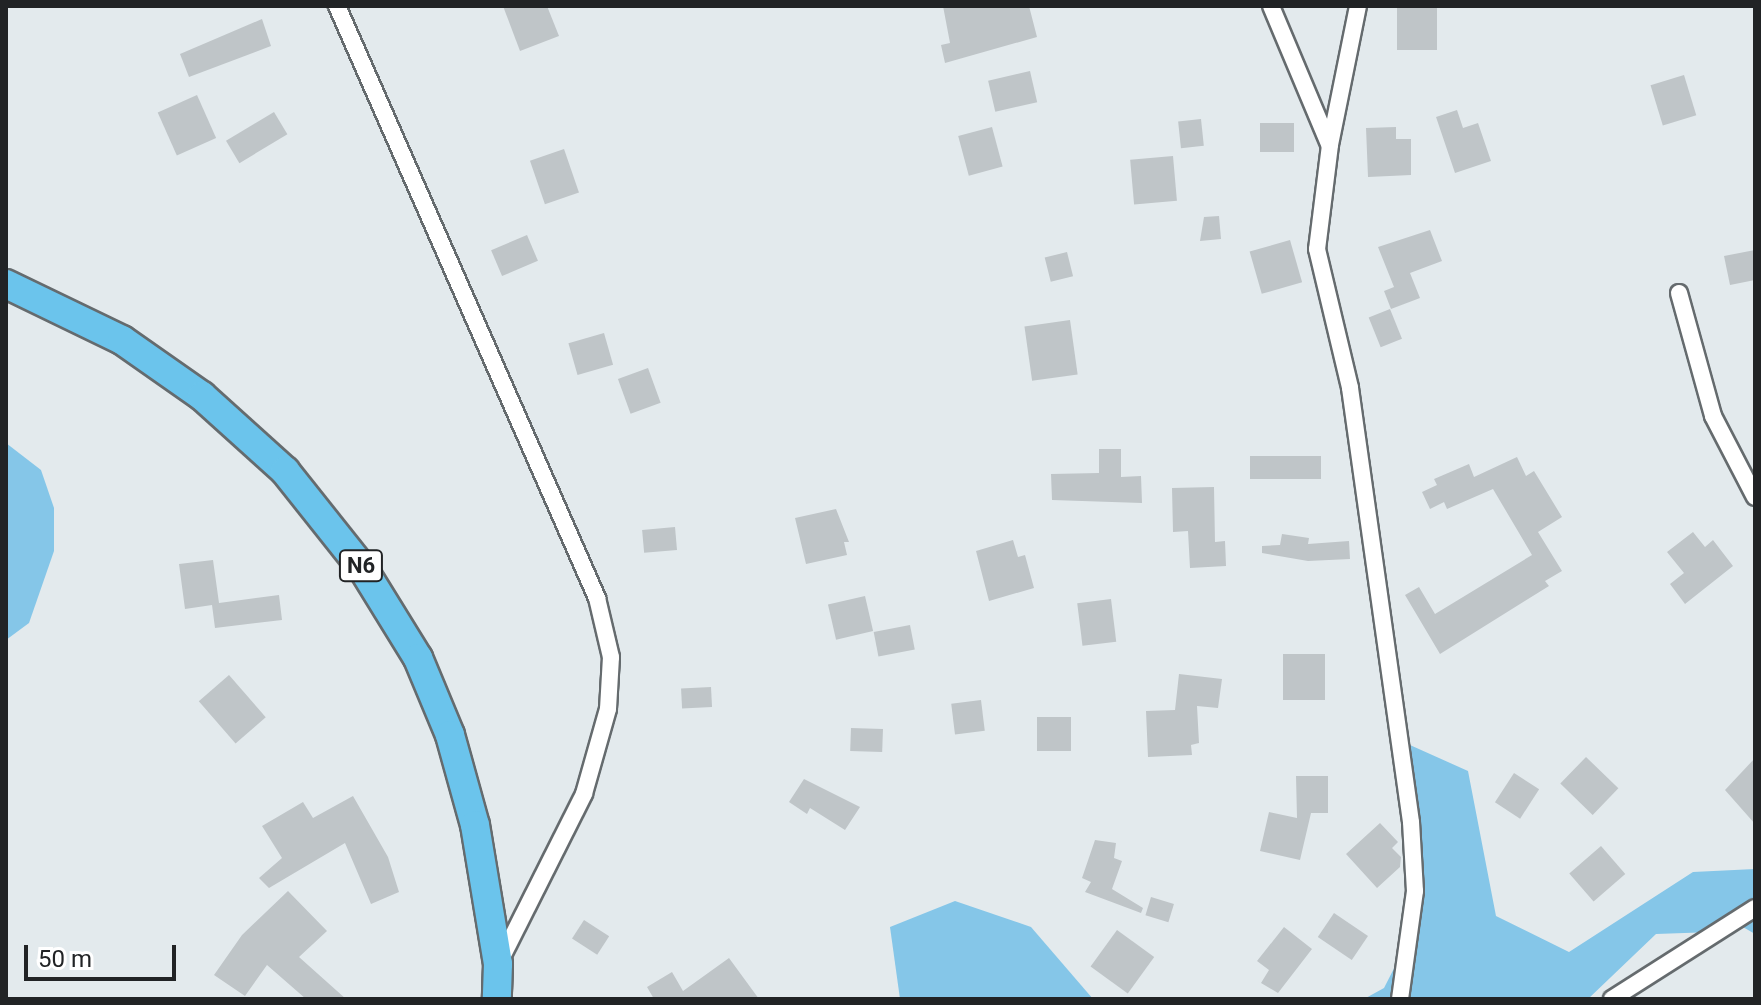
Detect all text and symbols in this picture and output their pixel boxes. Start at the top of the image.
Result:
road number: N6 [337,548,385,584]
scale bar [28,929,180,979]
text: 50 m [38,945,92,973]

